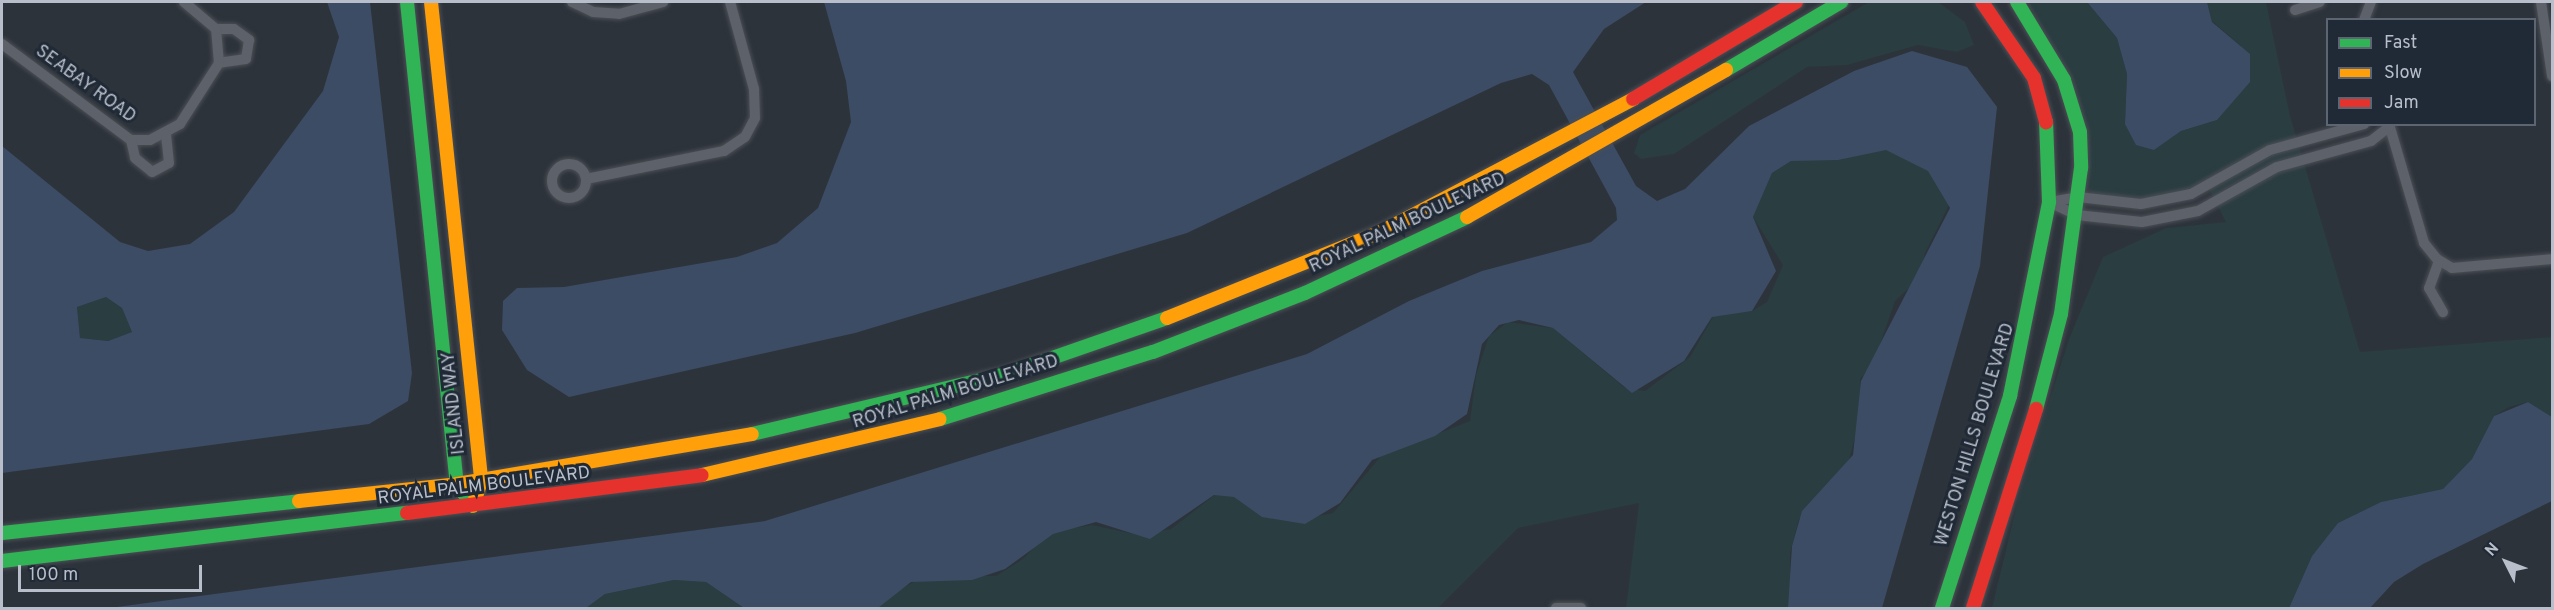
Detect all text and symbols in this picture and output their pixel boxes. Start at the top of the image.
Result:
legend [2326,18,2536,126]
text: Fast [2384,32,2417,55]
street label: SEABAY ROAD [30,41,140,129]
text: Slow [2384,62,2422,85]
text: Jam [2384,92,2419,115]
street label: ROYAL PALM BOULEVARD [1306,169,1510,279]
street label: WESTON HILLS BOULEVARD [1932,321,2020,549]
street label: ISLAND WAY [439,350,471,456]
street label: ROYAL PALM BOULEVARD [850,351,1062,435]
street label: ROYAL PALM BOULEVARD [376,463,592,511]
north arrow [2476,532,2536,592]
text: N [2481,539,2504,561]
scale bar [21,553,206,591]
text: 100 m [29,564,78,587]

